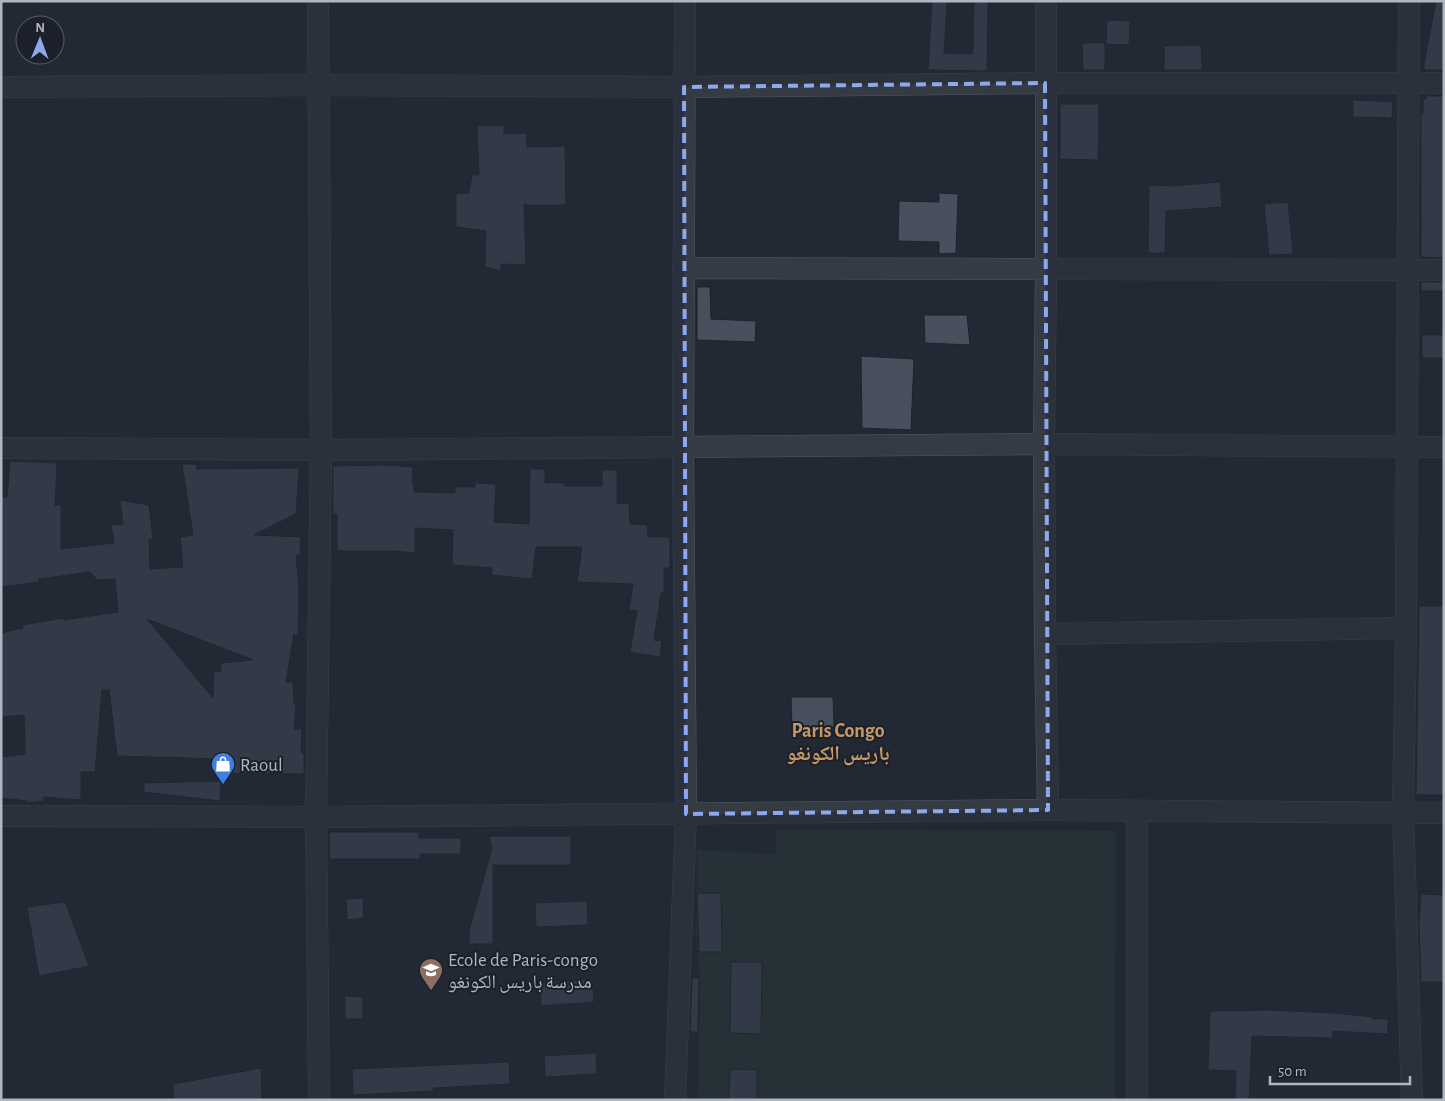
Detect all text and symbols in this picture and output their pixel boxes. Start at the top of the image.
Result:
north arrow [15,15,65,65]
text: N [35,21,45,35]
district label: Paris Congo باريس الكونغو [787,721,889,766]
shop icon: Raoul [210,751,236,785]
place label: Raoul [240,756,283,775]
place label: Ecole de Paris-congo مدرسة باريس الكونغو [448,951,598,993]
school or university icon: Ecole de Paris-congo مدرسة باريس الكونغو [418,957,444,991]
scale bar [1270,1054,1410,1086]
text: 50 m [1278,1064,1307,1079]

